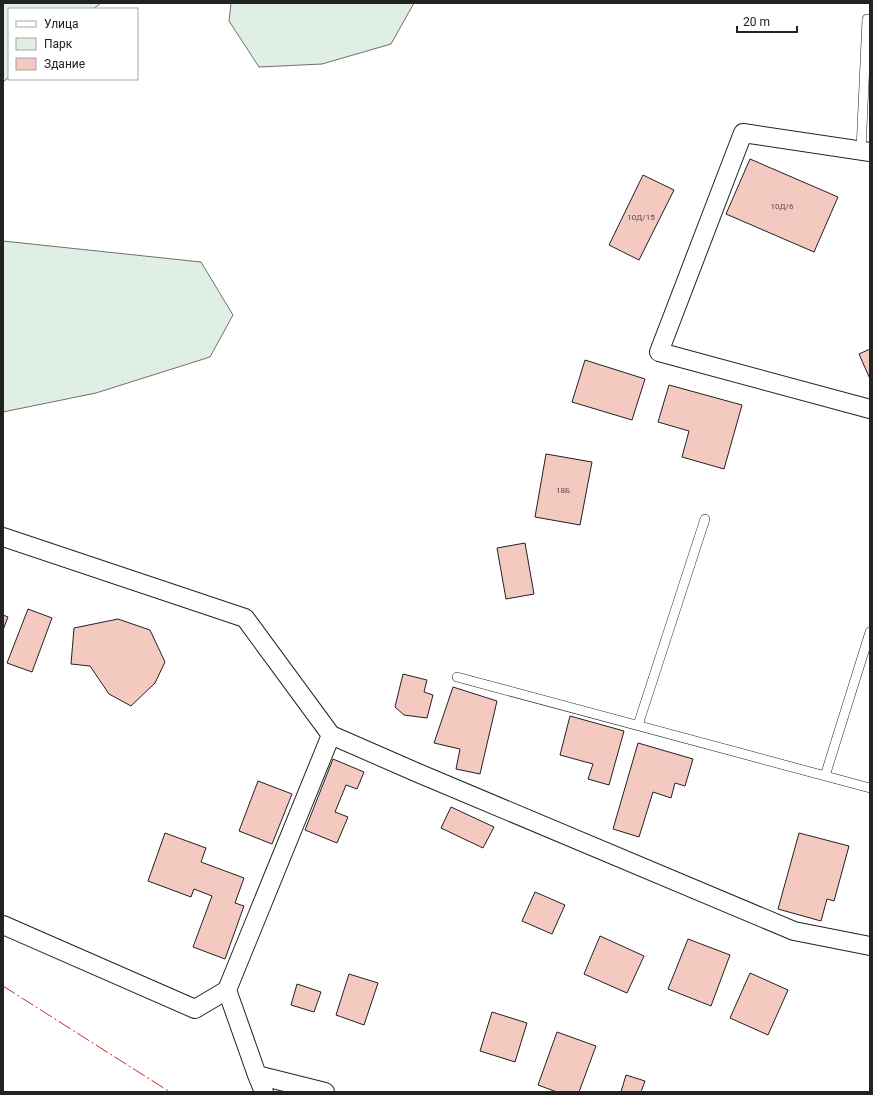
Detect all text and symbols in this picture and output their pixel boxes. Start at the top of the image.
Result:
legend [8,8,138,80]
scale bar [737,8,797,34]
text: 20 m [743,15,770,29]
text: Улица [44,17,79,31]
text: Парк [44,37,73,51]
text: Здание [44,57,85,71]
house number: 10Д/6 [771,202,794,211]
house number: 10Д/15 [627,213,655,222]
house number: 18Б [556,486,570,495]

